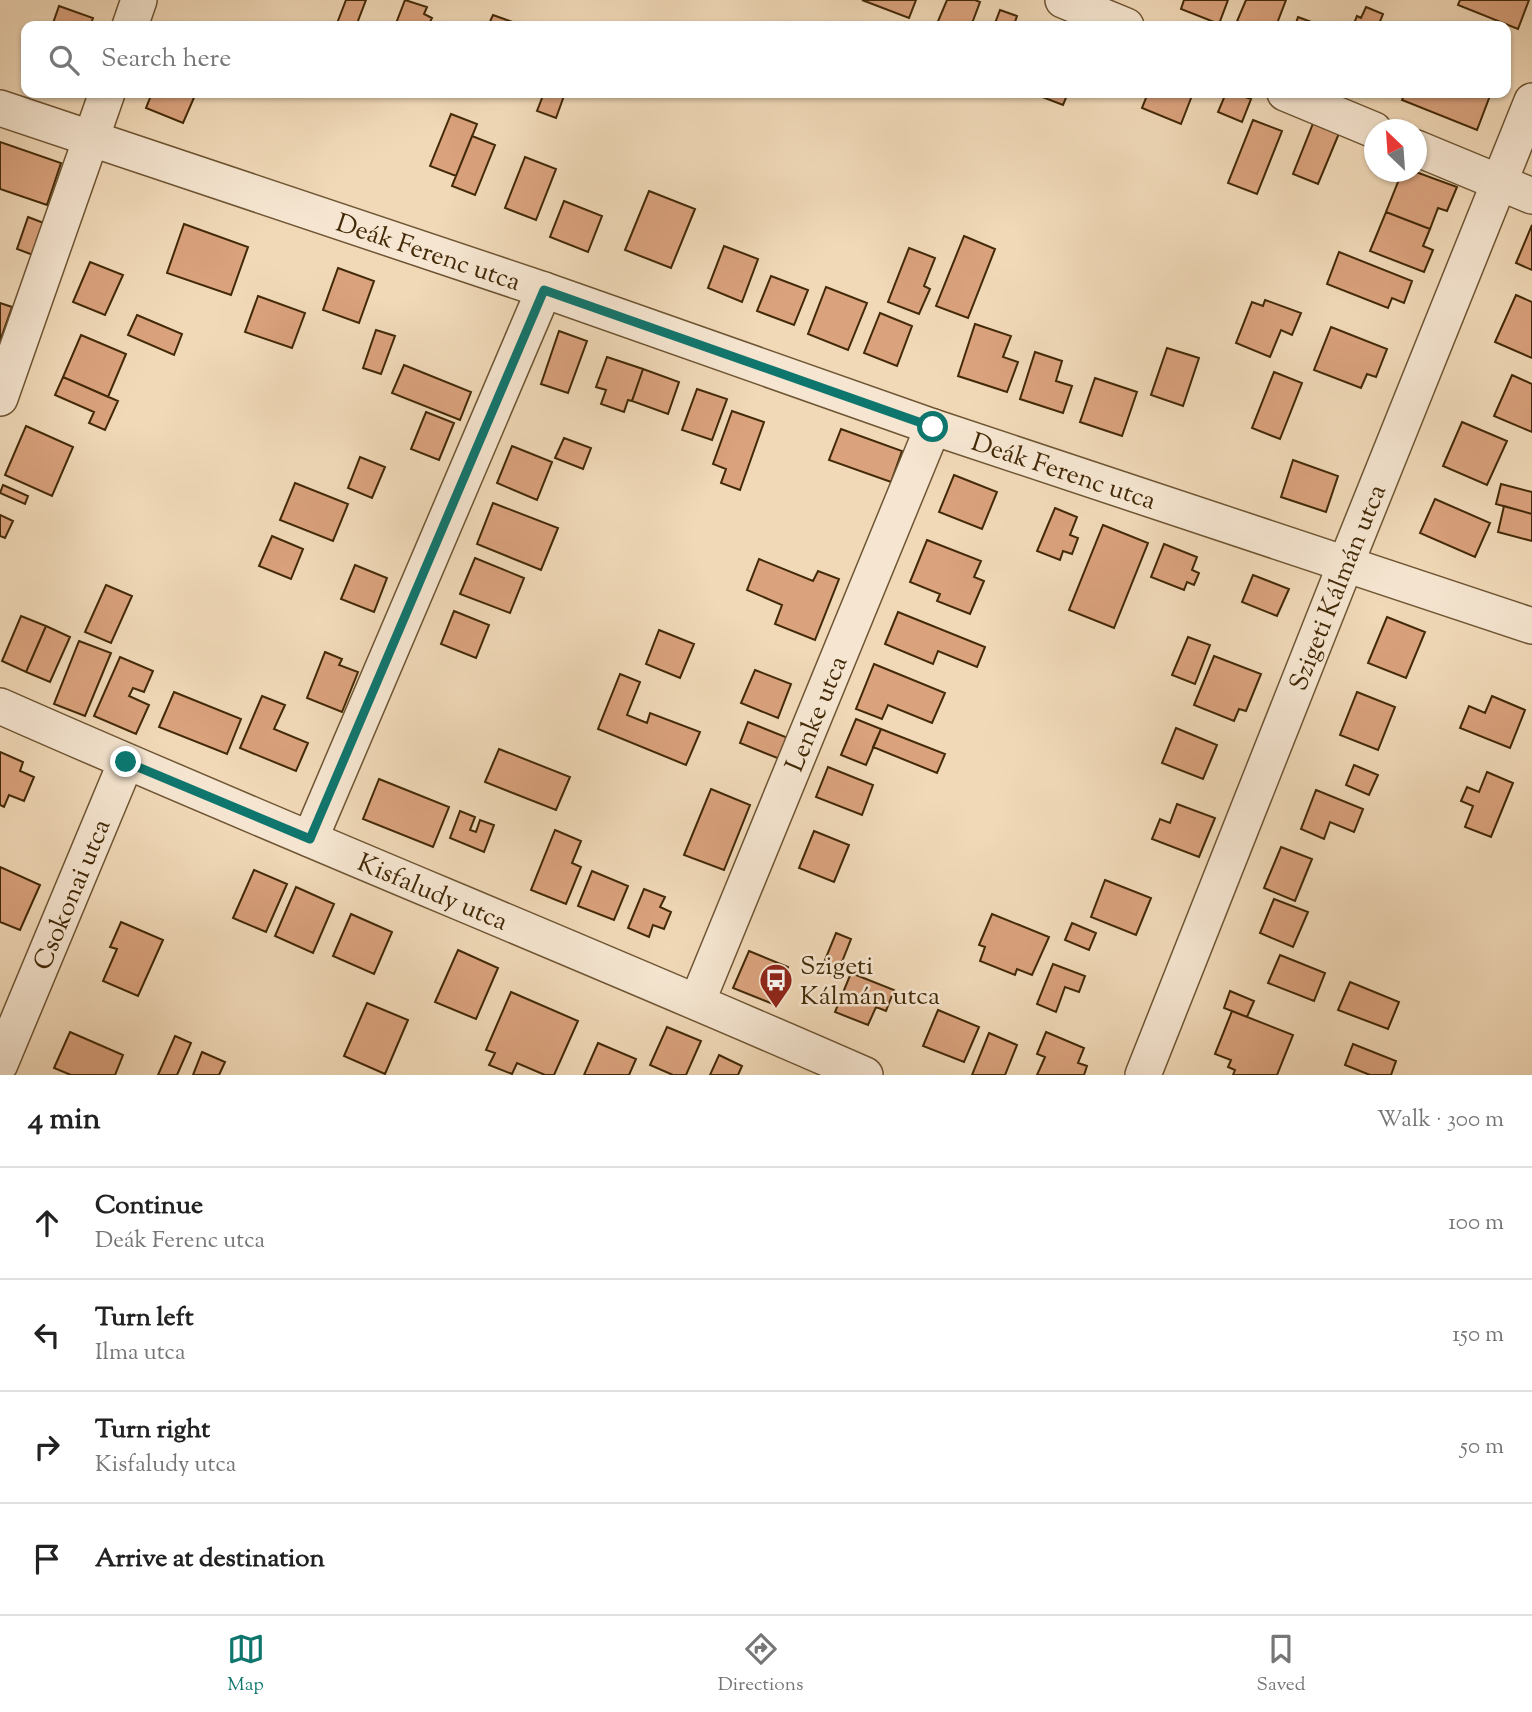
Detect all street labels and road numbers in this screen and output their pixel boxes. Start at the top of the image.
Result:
street label: Deák Ferenc utca [331,206,525,302]
street label: Deák Ferenc utca [966,425,1160,521]
street label: Szigeti Kálmán utca [1281,479,1397,697]
street label: Lenke utca [777,651,858,778]
street label: Csokonai utca [25,814,121,976]
street label: Kisfaludy utca [351,845,513,941]

